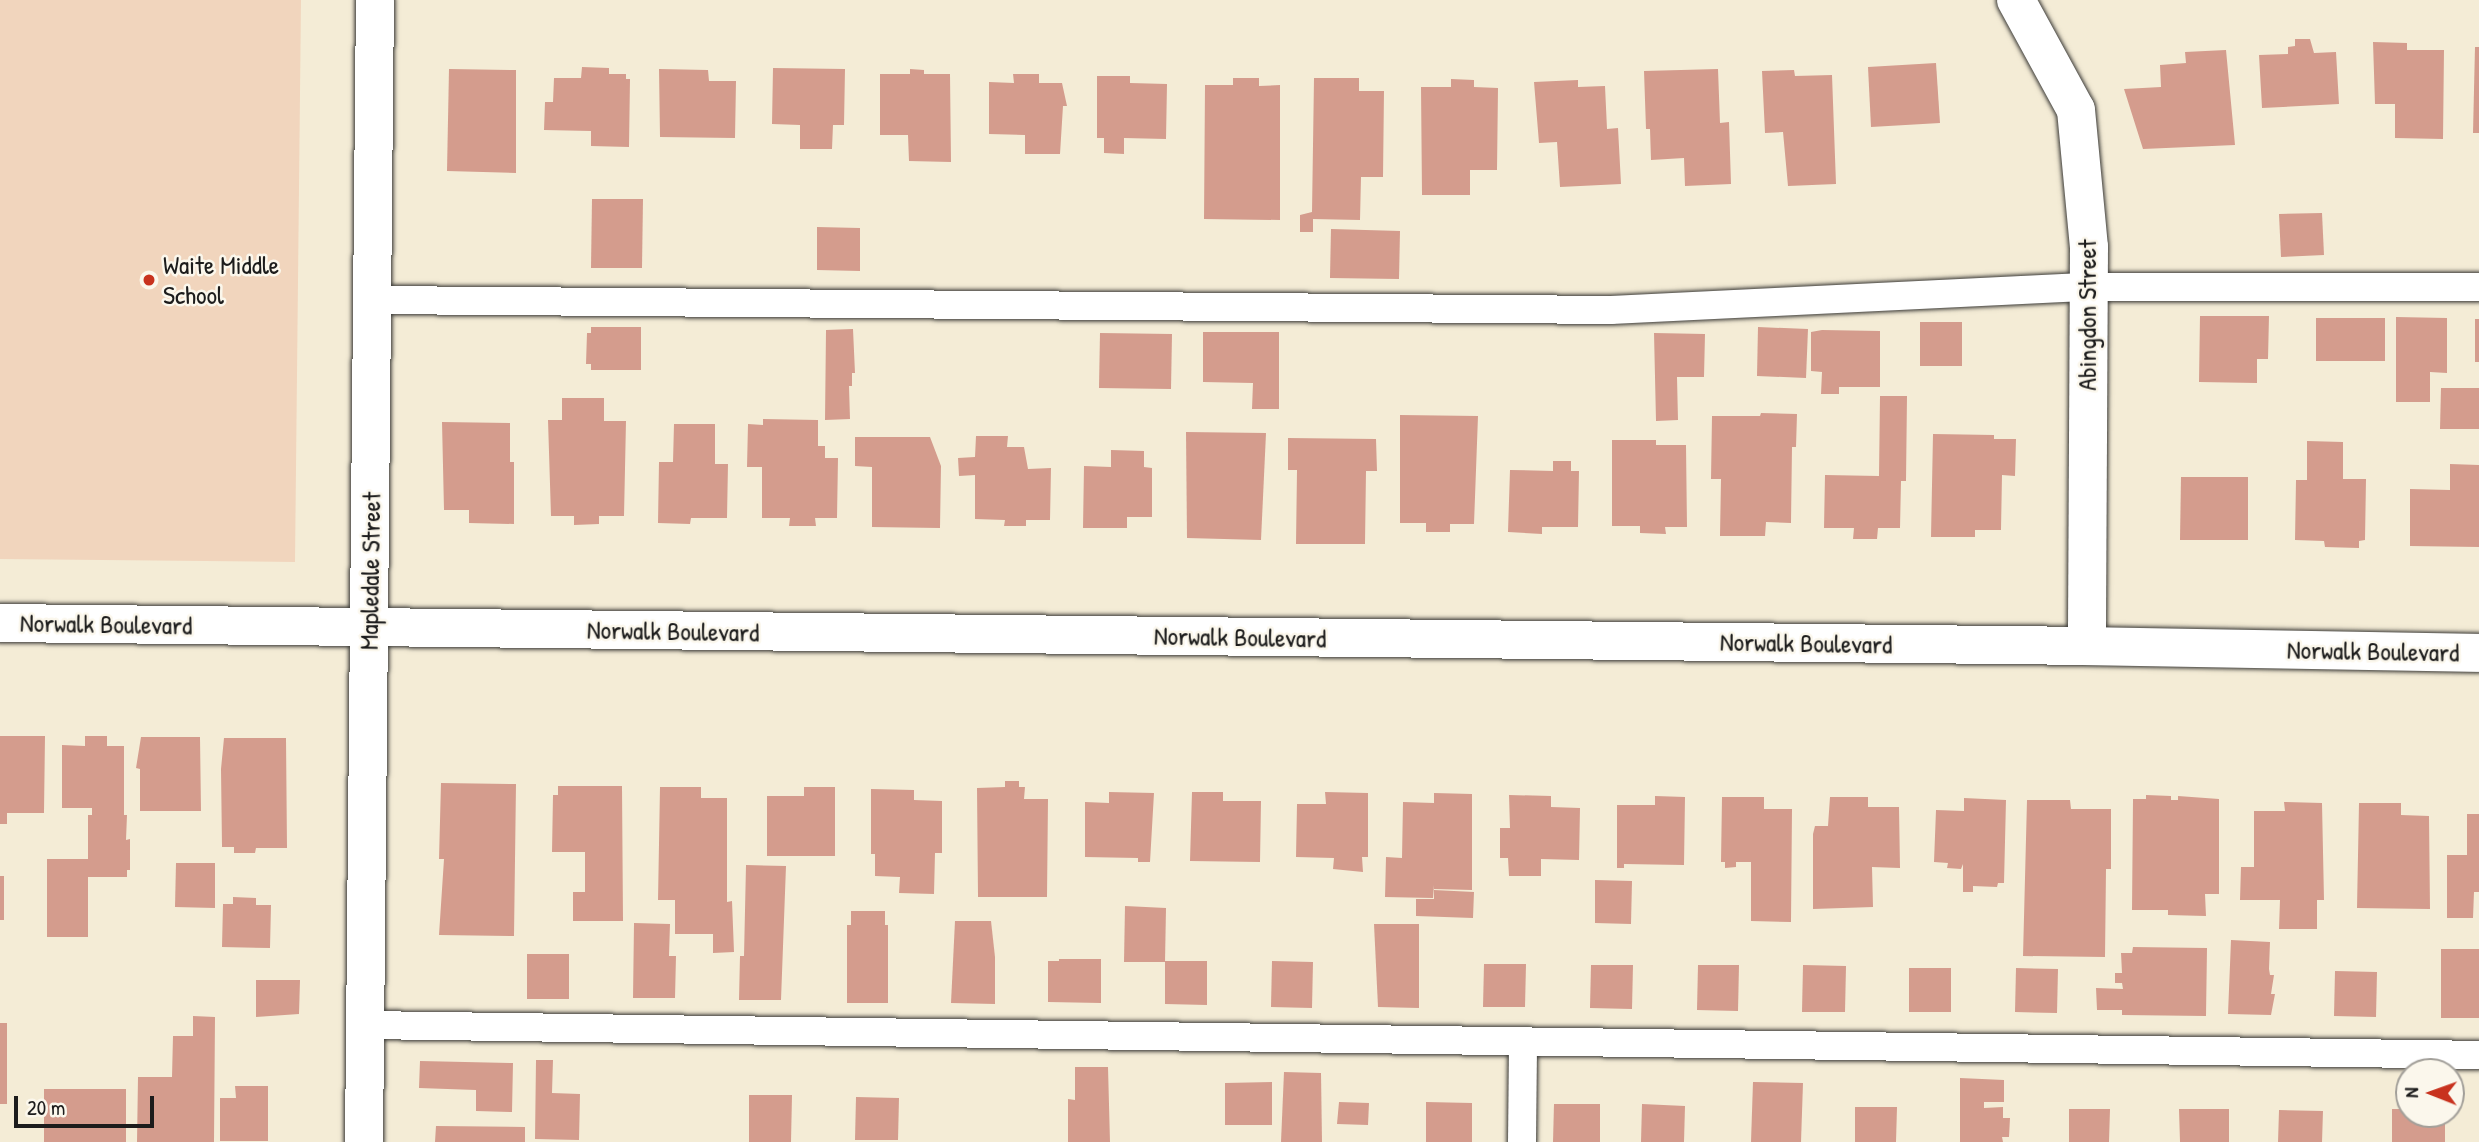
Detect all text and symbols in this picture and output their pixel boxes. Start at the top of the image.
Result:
street label: Abingdon Street [2071,239,2103,391]
place label: Waite Middle School [163,249,279,310]
marker: Waite Middle School [141,272,157,288]
street label: Mapledale Street [353,492,387,650]
street label: Norwalk Boulevard [20,607,192,641]
street label: Norwalk Boulevard [587,614,759,648]
street label: Norwalk Boulevard [1154,620,1326,654]
street label: Norwalk Boulevard [1720,626,1892,660]
street label: Norwalk Boulevard [2287,634,2459,668]
north arrow [2395,1058,2465,1128]
scale bar [18,1082,158,1126]
text: N [2398,1087,2424,1098]
text: 20 m [27,1093,65,1122]

